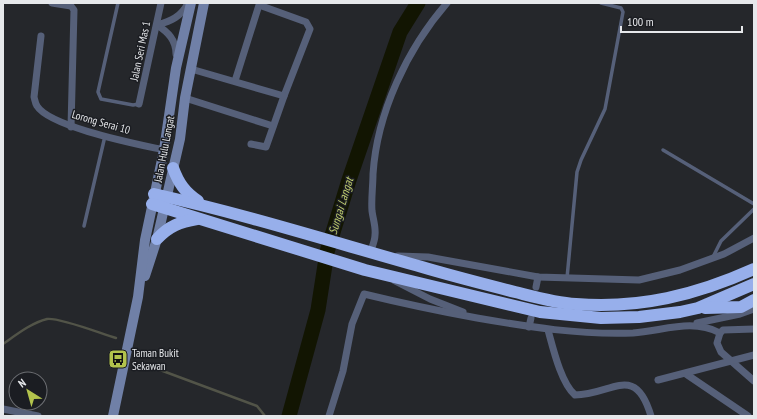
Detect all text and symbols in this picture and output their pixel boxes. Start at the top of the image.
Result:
scale bar [621,8,742,34]
text: 100 m [627,14,654,29]
street label: Jalan Seri Mas 1 [127,20,153,83]
street label: Lorong Serai 10 [70,107,132,137]
street label: Jalan Hulu Langat [151,115,177,184]
water label: Sungai Langat [325,174,357,236]
place label: Taman Bukit Sekawan [132,346,179,373]
bus stop icon: Taman Bukit Sekawan [107,348,129,370]
north arrow [8,371,48,411]
text: N [15,376,29,390]

